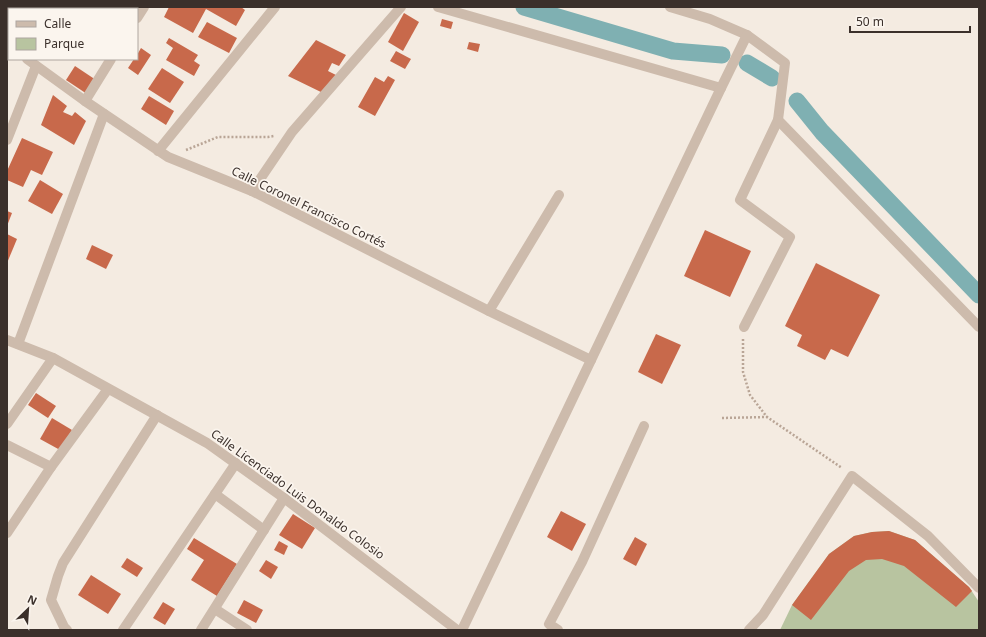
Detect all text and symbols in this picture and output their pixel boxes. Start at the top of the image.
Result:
legend [8,8,138,60]
scale bar [850,8,970,34]
text: 50 m [856,13,884,30]
text: Calle [44,15,72,32]
text: Parque [44,35,85,52]
street label: Calle Coronel Francisco Cortés [229,162,389,252]
street label: Calle Licenciado Luis Donaldo Colosio [208,425,388,563]
north arrow [8,589,48,629]
text: N [25,591,40,608]

